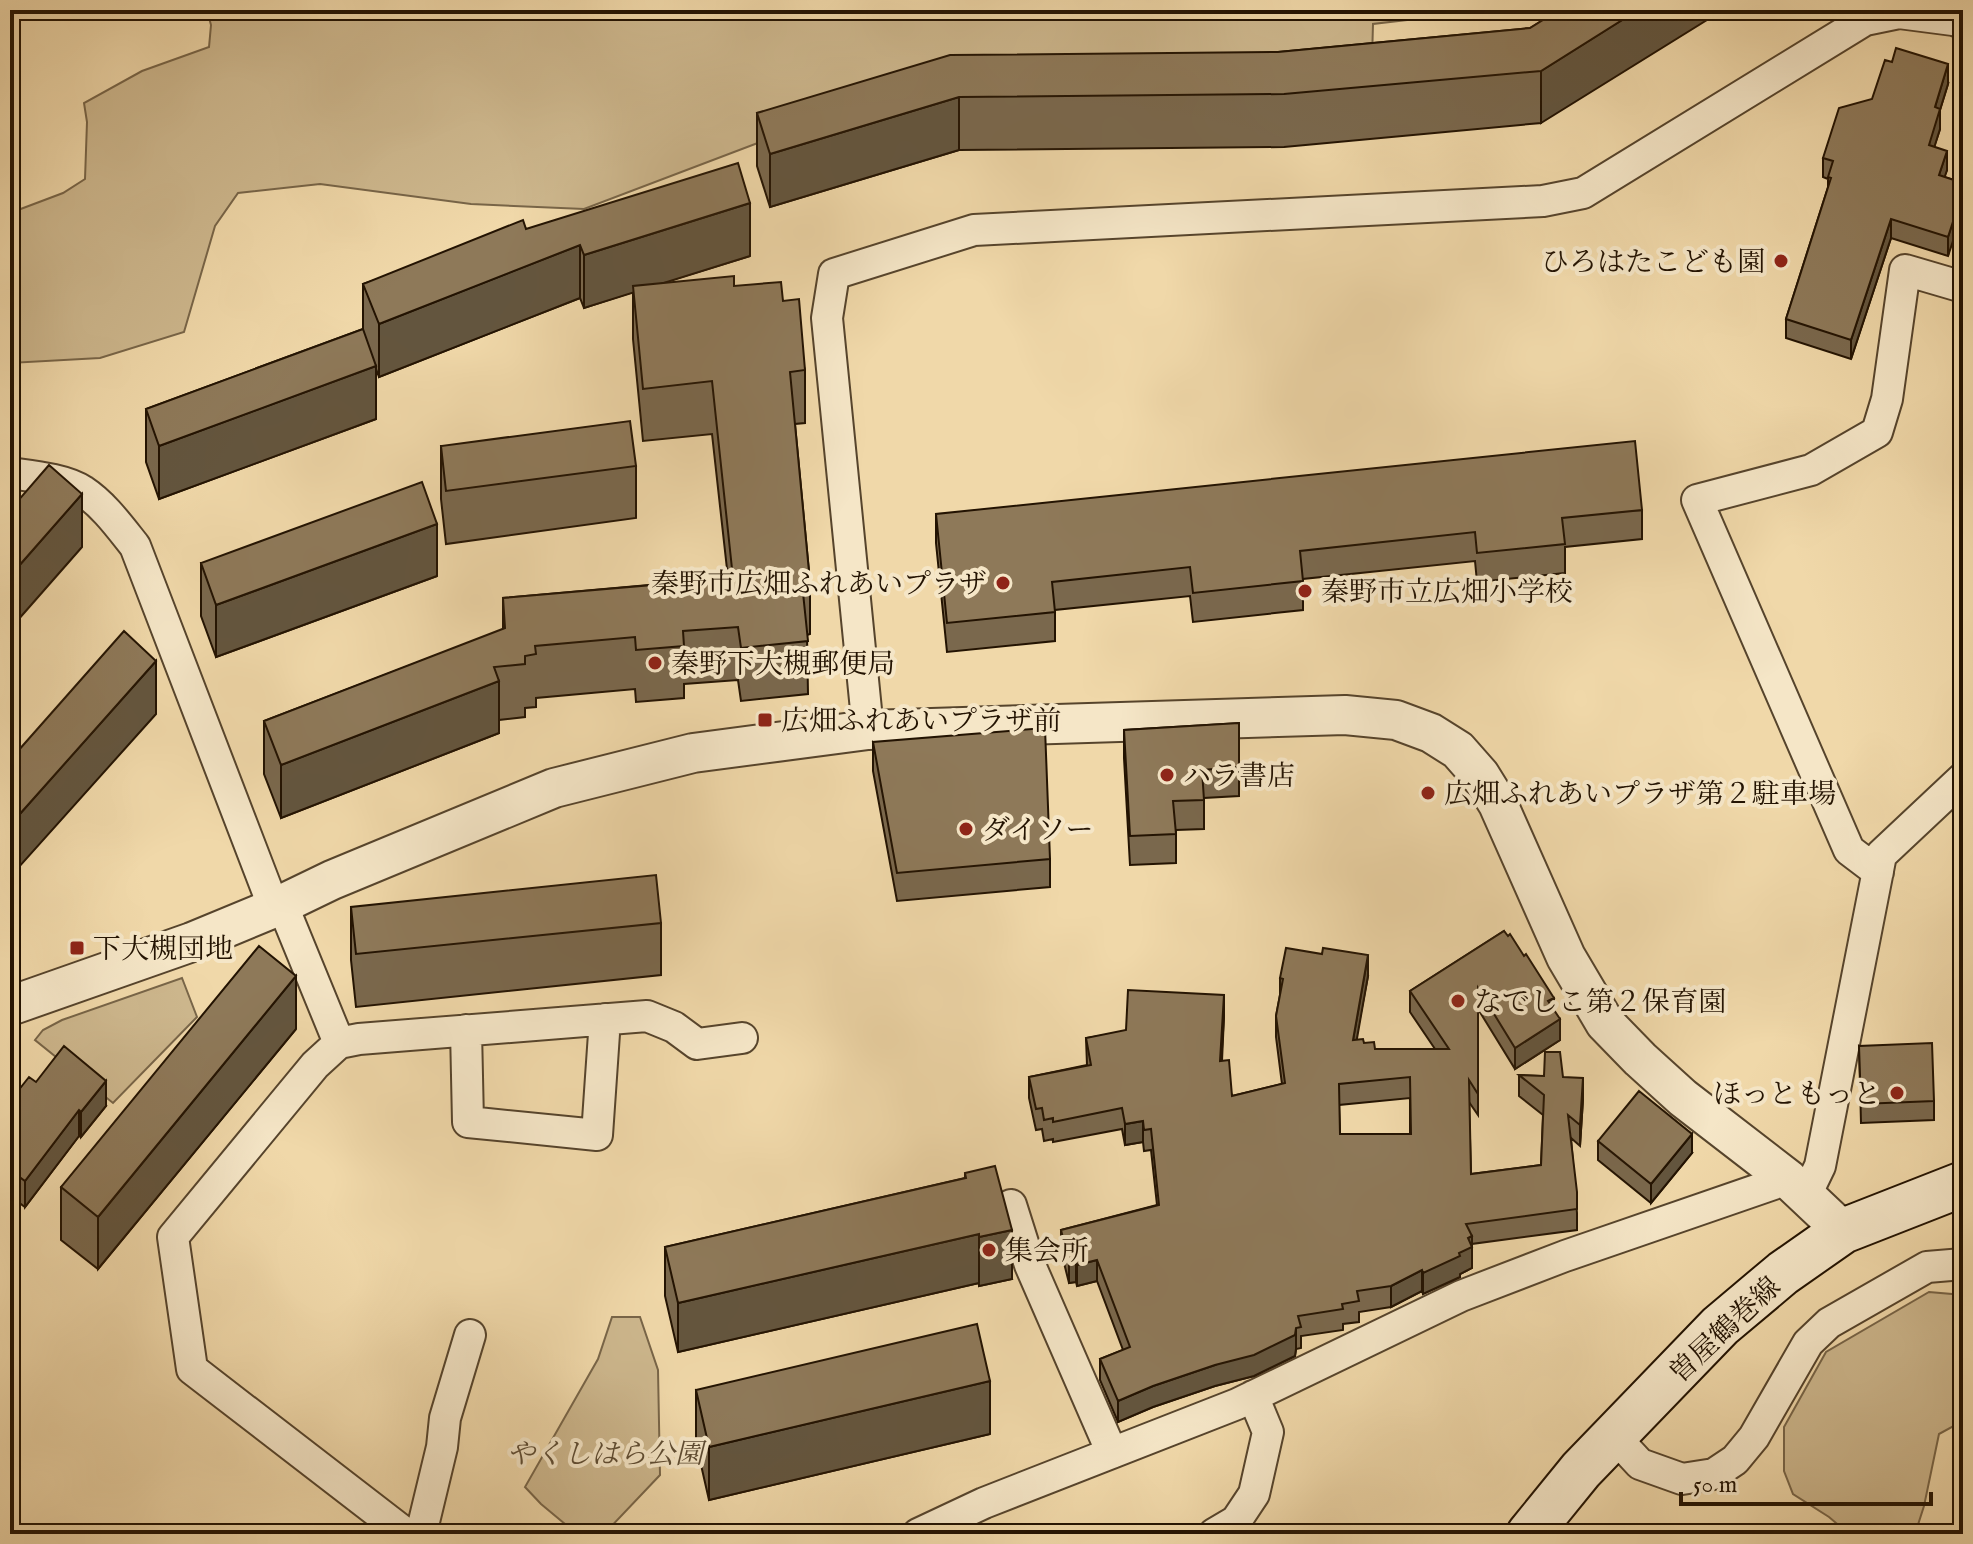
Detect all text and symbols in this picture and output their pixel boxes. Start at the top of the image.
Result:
place label: ひろはたこども園 [1541,246,1765,281]
marker: ひろはたこども園 [1772,252,1790,270]
place label: 秦野市広畑ふれあいプラザ [651,568,987,603]
marker: 秦野市広畑ふれあいプラザ [994,574,1012,592]
place label: 秦野市立広畑小学校 [1321,576,1573,611]
marker: 秦野市立広畑小学校 [1296,582,1314,600]
place label: 秦野下大槻郵便局 [671,648,895,683]
marker: 秦野下大槻郵便局 [646,654,664,672]
place label: 広畑ふれあいプラザ前 [781,705,1061,740]
marker: 広畑ふれあいプラザ前 [756,711,774,729]
place label: ハラ書店 [1183,760,1295,795]
marker: ハラ書店 [1158,766,1176,784]
place label: 広畑ふれあいプラザ第２駐車場 [1444,778,1836,813]
marker: 広畑ふれあいプラザ第２駐車場 [1419,784,1437,802]
place label: ダイソー [982,814,1093,849]
marker: ダイソー [957,820,975,838]
place label: 下大槻団地 [93,933,233,968]
marker: 下大槻団地 [68,939,86,957]
place label: なでしこ第２保育園 [1474,986,1726,1021]
marker: なでしこ第２保育園 [1449,992,1467,1010]
place label: ほっともっと [1713,1078,1881,1113]
marker: ほっともっと [1888,1084,1906,1102]
place label: 集会所 [1005,1235,1089,1270]
marker: 集会所 [980,1241,998,1259]
street label: 曽屋鶴巻線 [1663,1270,1789,1391]
park label: やくしはら公園 [507,1438,707,1473]
scale bar [1681,1456,1931,1506]
text: 50 m [1693,1470,1737,1501]

